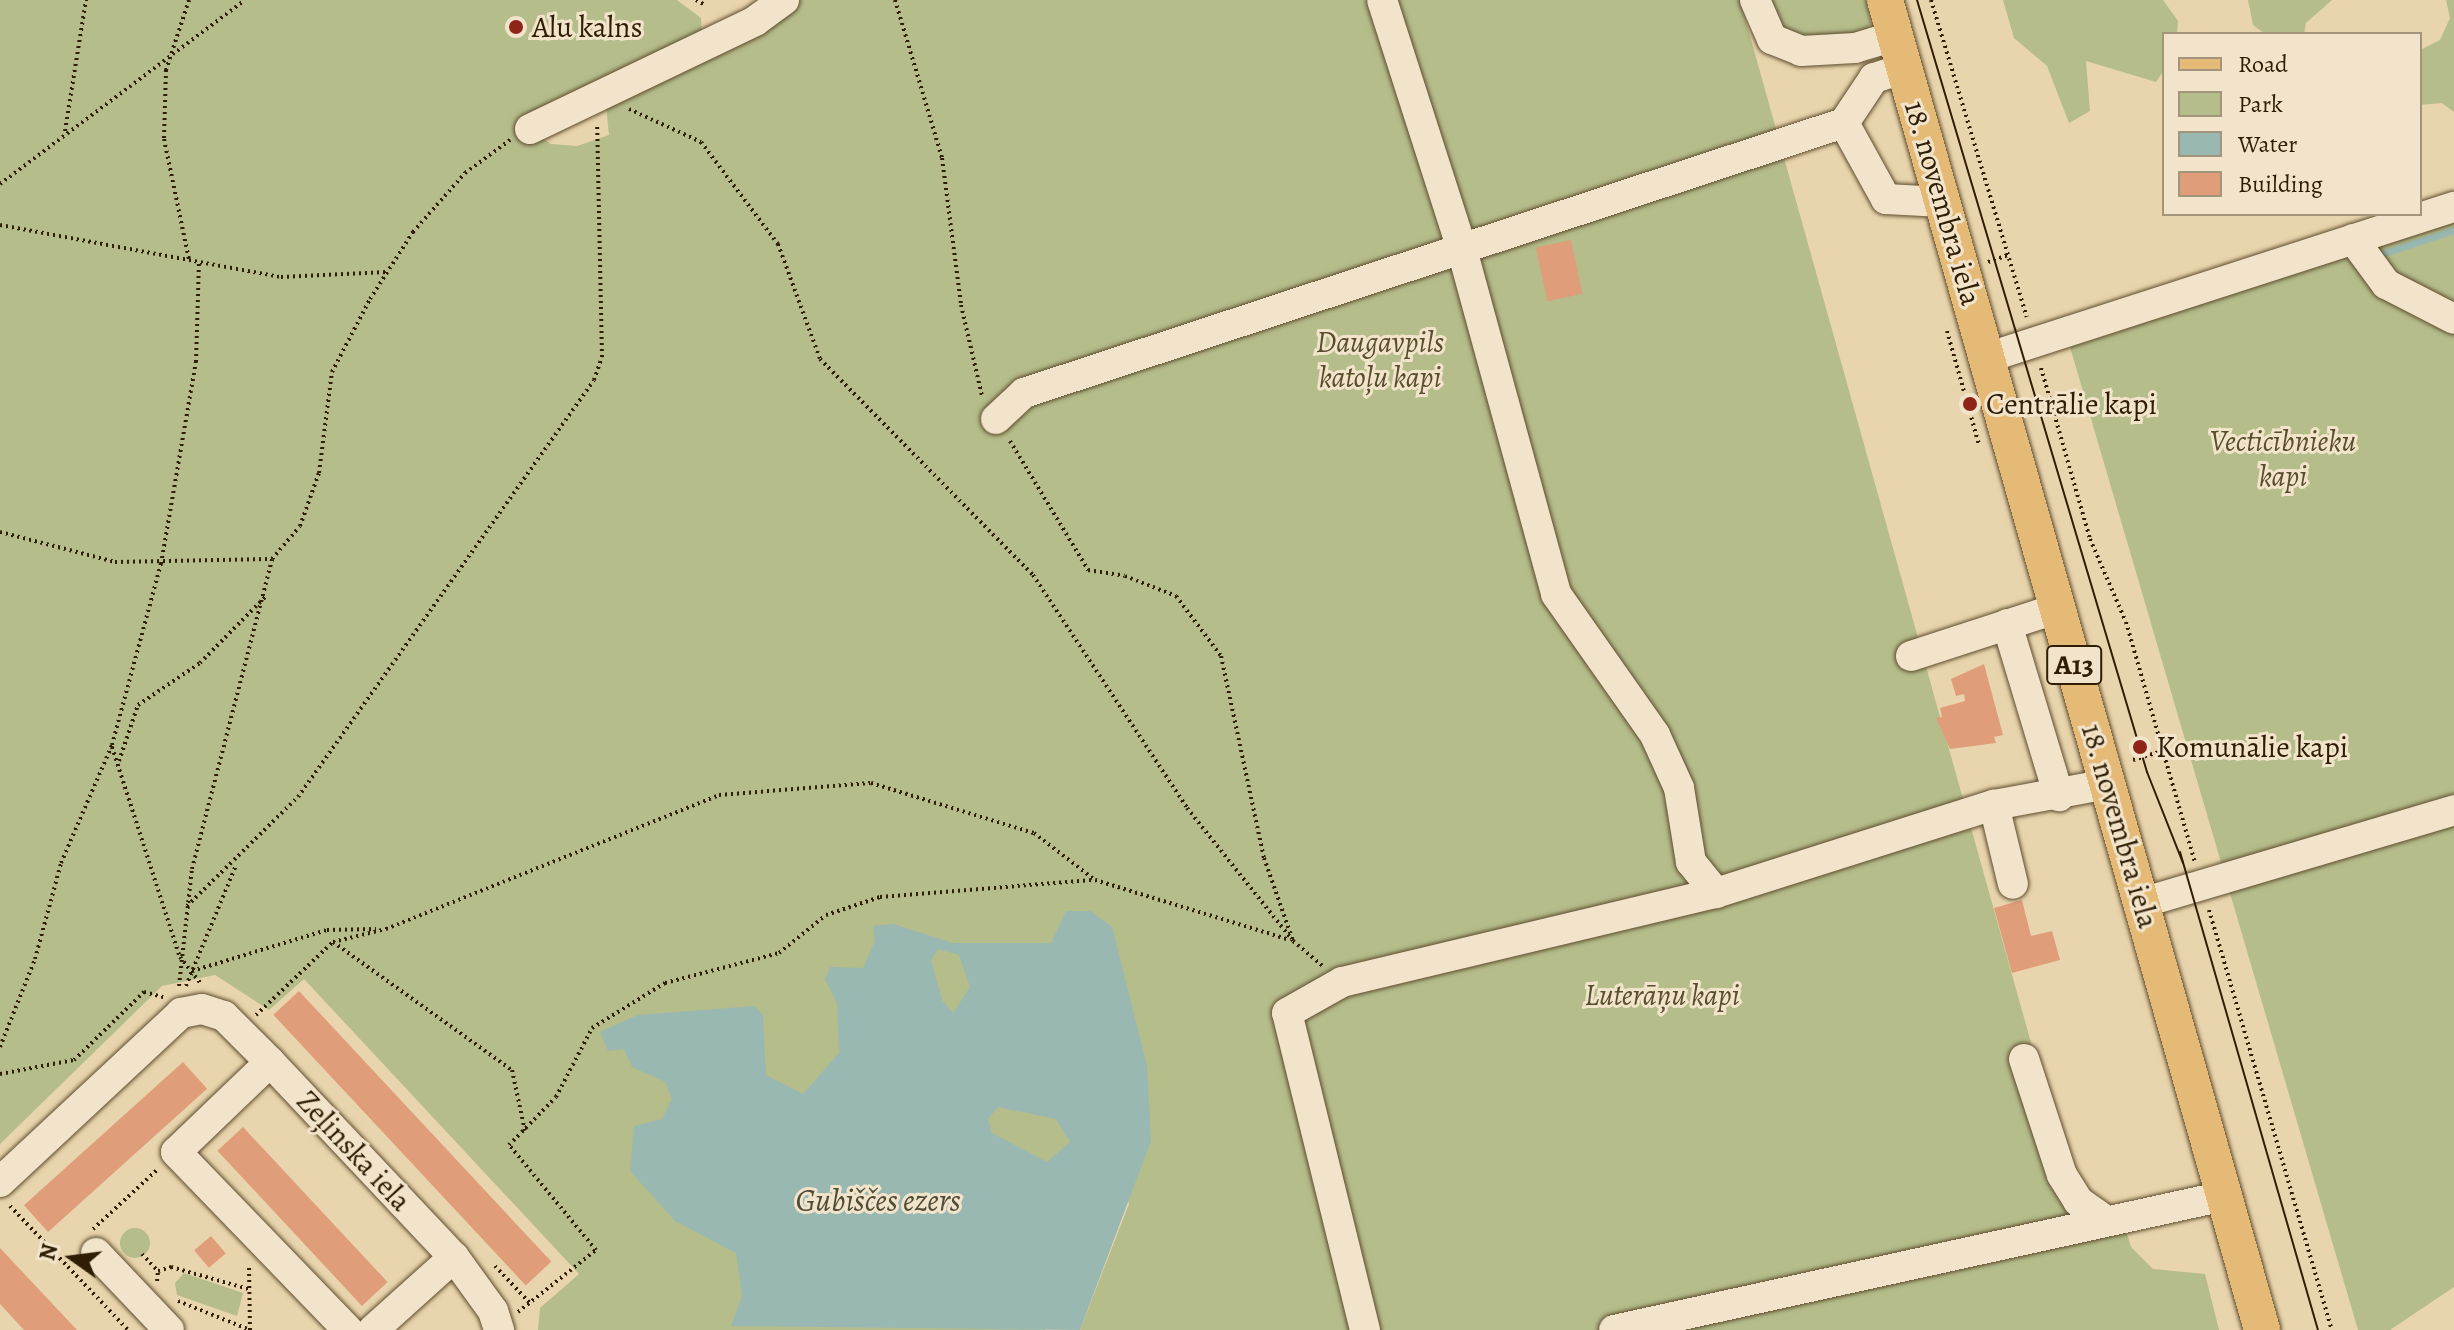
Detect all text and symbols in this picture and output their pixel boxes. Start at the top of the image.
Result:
place label: Alu kalns [532,9,643,45]
marker: Alu kalns [507,18,525,36]
legend [2162,32,2422,216]
text: Road [2238,48,2288,80]
text: Park [2238,88,2283,120]
street label: 18. novembra iela [1897,96,1989,310]
text: Water [2238,128,2298,160]
text: Building [2238,168,2323,200]
park label: Daugavpils katoļu kapi [1316,324,1444,394]
place label: Centrālie kapi [1986,386,2157,422]
marker: Centrālie kapi [1961,395,1979,413]
park label: Vecticībnieku kapi [2210,423,2356,494]
road number: A13 [2046,641,2102,689]
street label: 18. novembra iela [2074,719,2166,933]
place label: Komunālie kapi [2156,729,2348,765]
marker: Komunālie kapi [2131,738,2149,756]
park label: Luterāņu kapi [1584,977,1740,1013]
street label: Zeļinska iela [289,1083,419,1219]
water label: Gubiščes ezers [795,1181,961,1219]
north arrow [32,1218,112,1298]
text: N [32,1241,65,1264]

